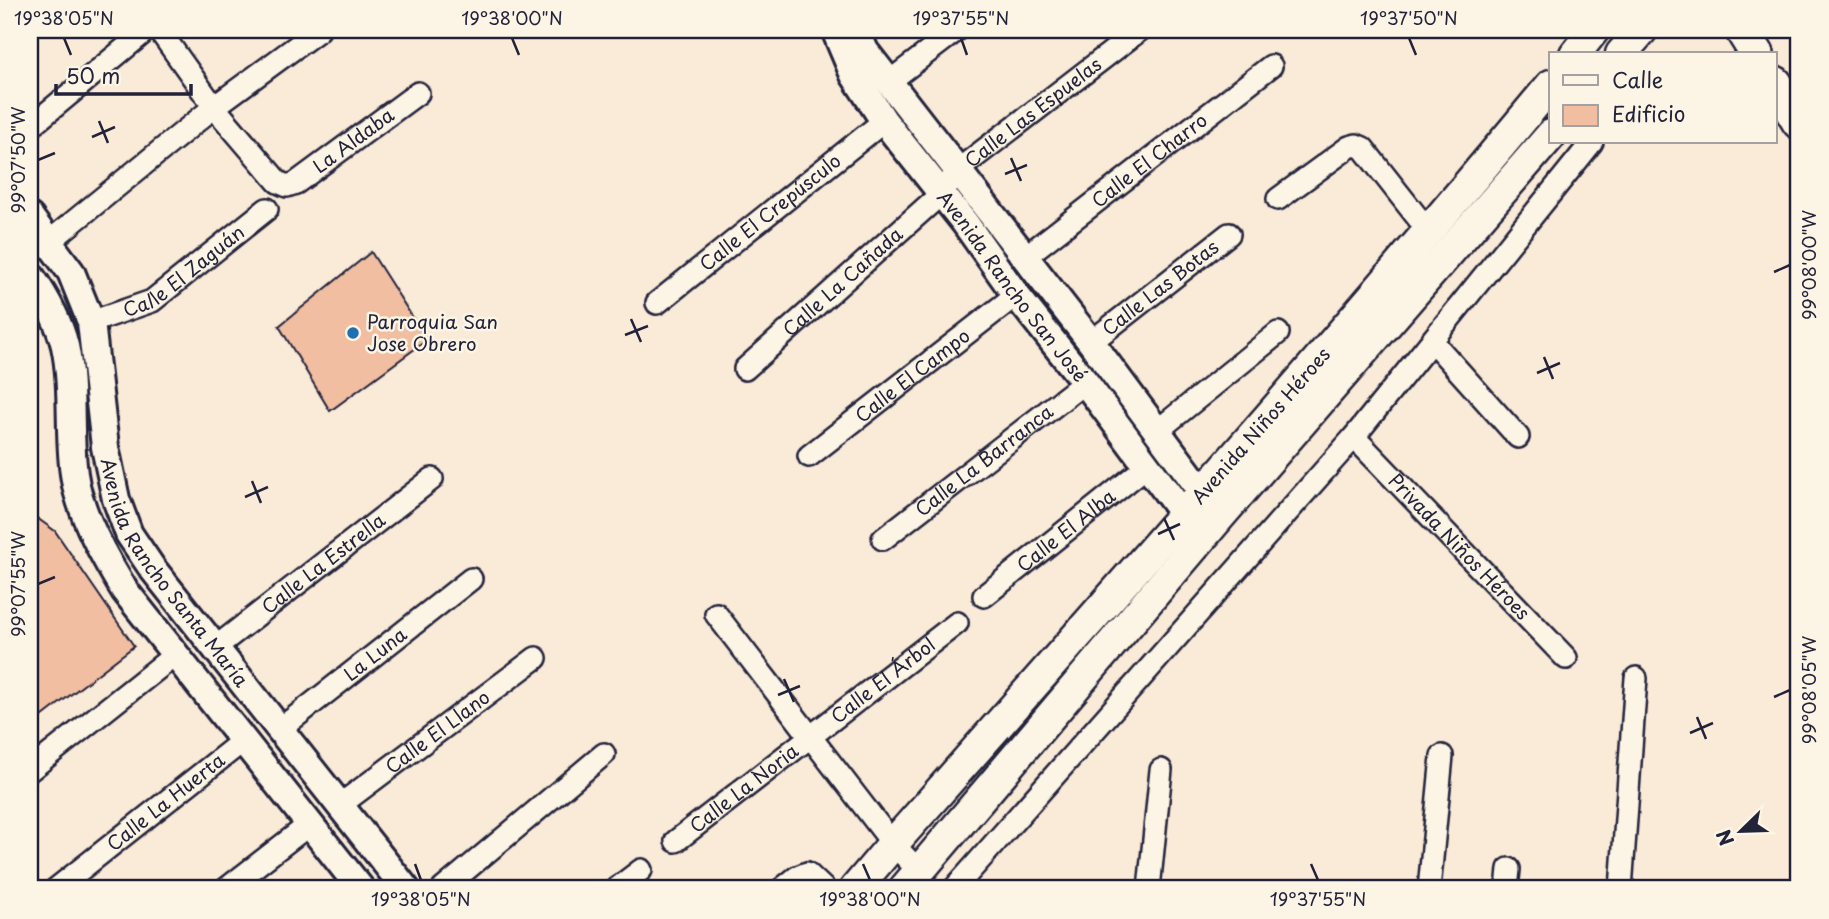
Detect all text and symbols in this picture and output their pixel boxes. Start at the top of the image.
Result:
text: 19°38'05"N [14,4,114,31]
text: 19°38'00"N [461,4,563,31]
text: 19°37'55"N [913,4,1009,31]
text: 19°37'50"N [1360,4,1458,31]
street label: Calle Las Espuelas [958,50,1107,173]
scale bar [56,52,191,96]
legend [1549,52,1776,144]
text: 50 m [66,59,120,91]
text: Calle [1612,63,1663,95]
text: Edificio [1612,97,1685,129]
street label: La Aldaba [307,100,399,179]
text: 99°07'50"W [4,106,31,214]
street label: Calle El Charro [1085,106,1212,213]
street label: Calle El Crepúsculo [693,146,846,277]
street label: Avenida Rancho San José [931,184,1095,387]
text: 99°08'00"W [1795,209,1822,320]
street label: Calle El Zaguán [119,218,250,323]
street label: Calle La Cañada [776,220,908,342]
street label: Calle Las Botas [1096,232,1224,341]
place label: Parroquia San Jose Obrero [367,307,498,357]
street label: Calle El Campo [848,321,975,428]
marker: Parroquia San Jose Obrero [345,325,361,341]
street label: Avenida Niños Héroes [1184,341,1336,509]
street label: Calle La Barranca [908,397,1058,522]
street label: Avenida Rancho Santa María [95,455,256,692]
street label: Privada Niños Héroes [1383,466,1537,626]
street label: Calle El Alba [1010,482,1121,578]
street label: Calle La Estrella [255,506,391,620]
text: 99°07'55"W [4,531,31,637]
street label: La Luna [337,620,412,687]
street label: Calle El Árbol [824,630,941,729]
text: 99°08'05"W [1795,635,1822,744]
street label: Calle El Llano [379,683,495,779]
street label: Calle La Noria [683,736,804,839]
street label: Calle La Huerta [100,746,230,857]
north arrow [1706,796,1776,866]
text: N [1709,826,1740,850]
text: 19°38'05"N [371,885,471,912]
text: 19°38'00"N [819,885,921,912]
text: 19°37'55"N [1270,885,1366,912]

